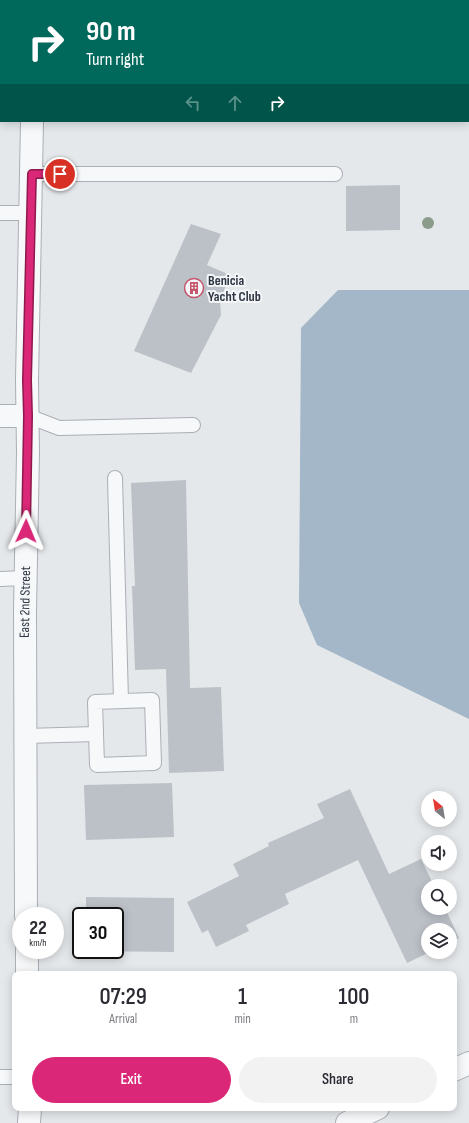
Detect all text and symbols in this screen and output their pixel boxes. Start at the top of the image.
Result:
text: 90 m [86,15,136,48]
icon: right [20,16,72,68]
text: Turn right [86,49,144,70]
icon: left [182,92,204,114]
icon: ahead [224,92,246,114]
icon: right [266,92,288,114]
pin [43,157,77,191]
icon: arrive [49,163,71,185]
place label: Benicia Yacht Club [208,272,261,305]
building icon: Benicia Yacht Club [183,277,205,299]
position arrow [5,510,47,552]
street label: East 2nd Street [16,566,34,638]
north arrow [421,791,457,827]
map controls [421,791,457,959]
button: sound [421,835,457,871]
button: search [421,879,457,915]
speed limit sign: 30 [72,907,124,959]
text: 22 [29,916,47,940]
button: layers [421,923,457,959]
text: km/h [29,937,47,949]
text: 07:29 [100,982,147,1011]
text: 1 [238,982,247,1011]
text: 100 [338,982,369,1011]
text: Arrival [109,1011,137,1027]
text: min [234,1011,251,1027]
text: m [350,1011,358,1027]
button: Exit [32,1057,231,1103]
button: Share [239,1057,437,1103]

